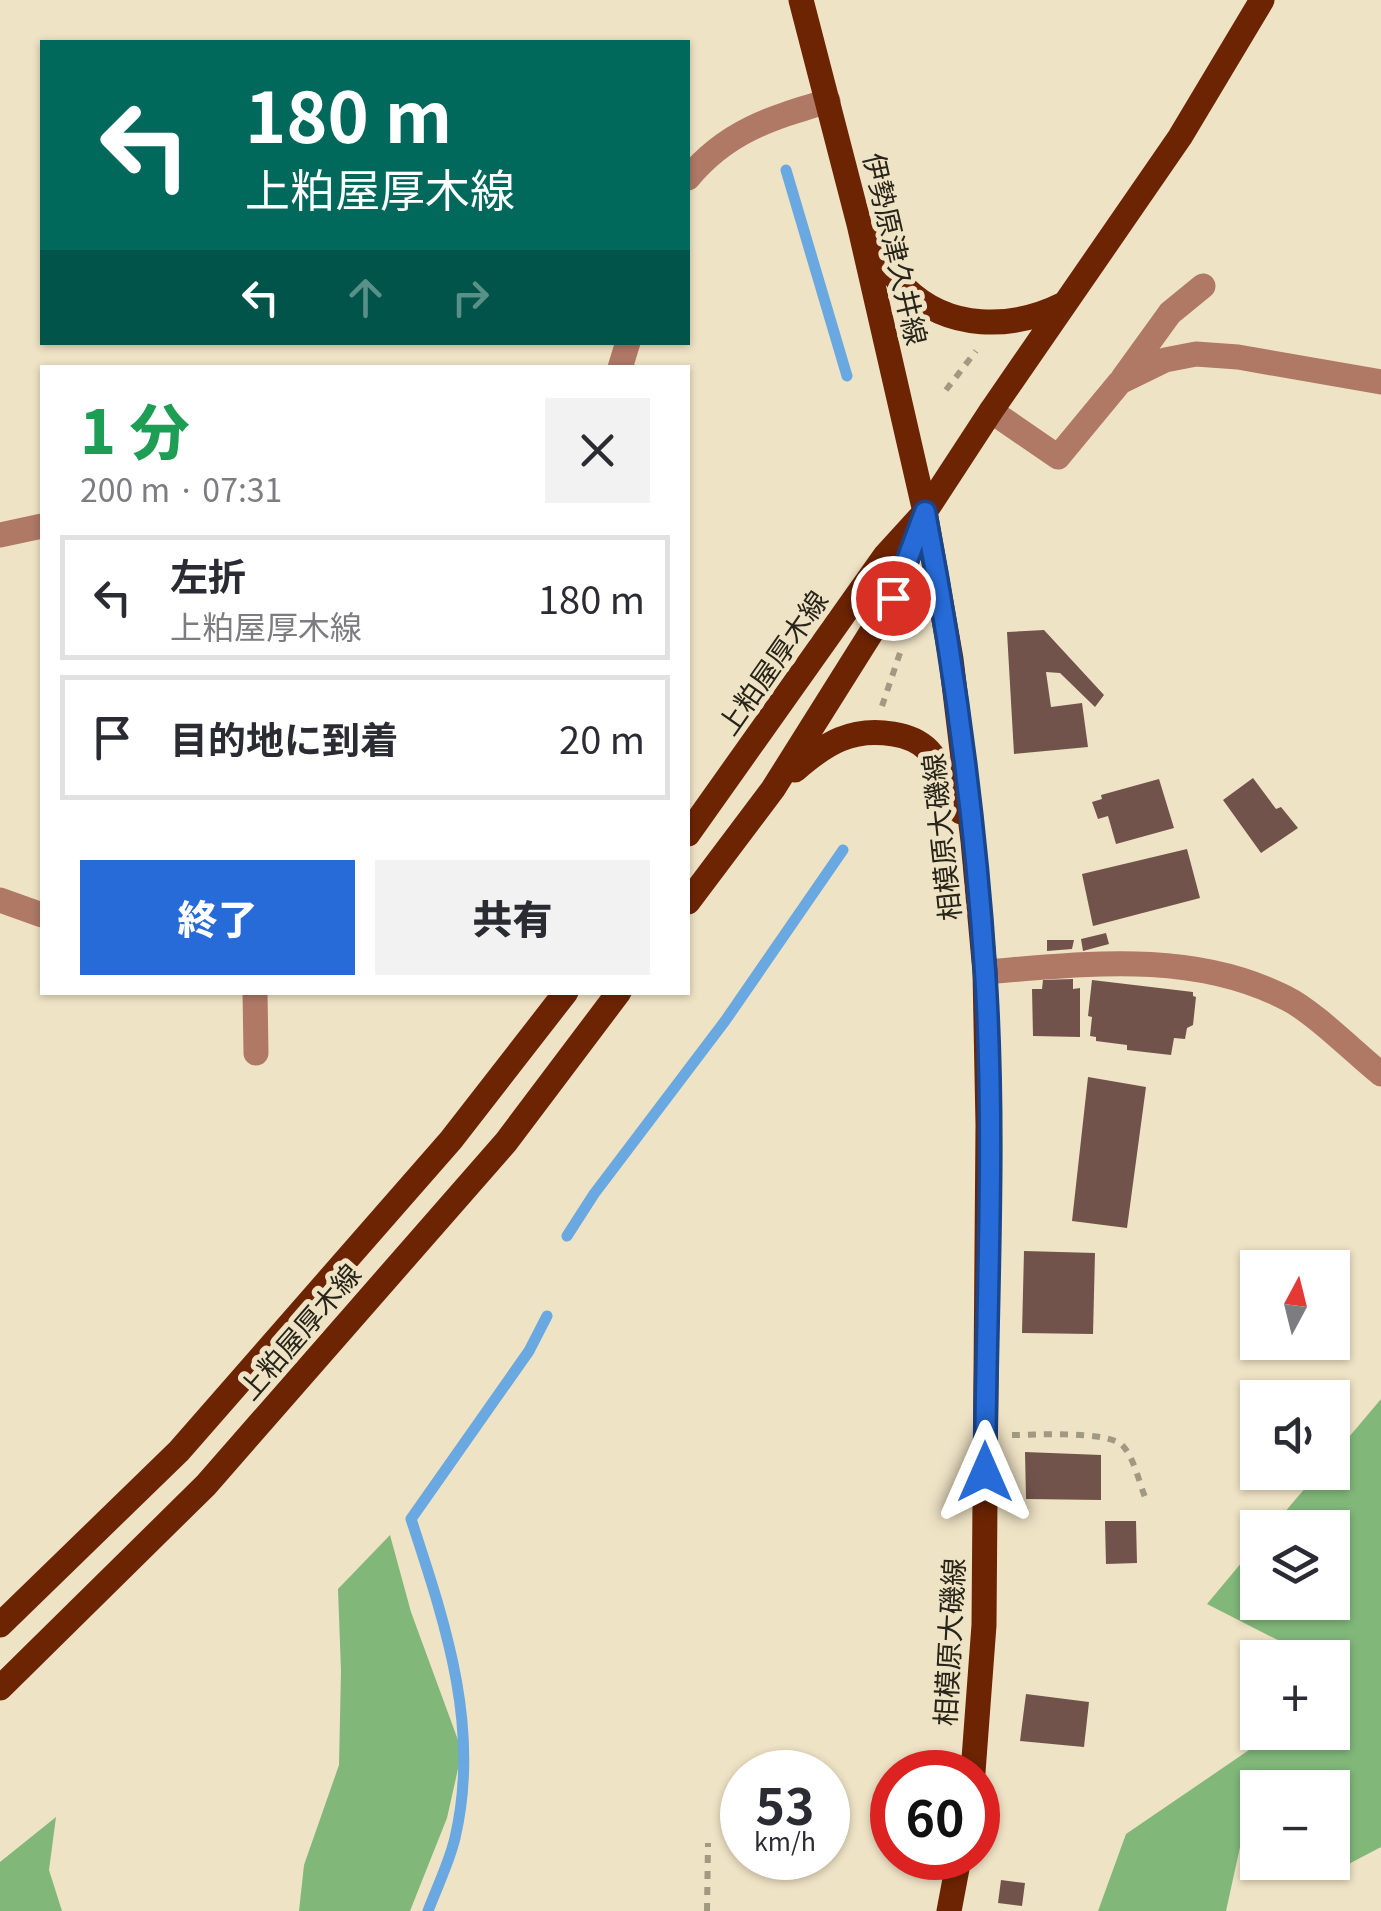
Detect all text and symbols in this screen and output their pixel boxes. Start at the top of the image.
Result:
text: 180 m [245,62,452,163]
icon: left [80,80,210,210]
street label: 伊勢原津久井線 [855,149,938,349]
text: 上粕屋厚木線 [245,155,515,220]
icon: left [233,270,288,325]
icon: ahead [338,270,393,325]
icon: right [443,270,498,325]
text: 1 分 [80,384,190,471]
button: close [545,398,650,503]
text: 200 m · 07:31 [80,465,282,511]
text: 左折 [170,547,246,602]
pin [851,556,936,641]
icon: left [85,570,140,625]
text: 180 m [538,570,645,625]
icon: arrive [866,571,921,626]
street label: 上粕屋厚木線 [707,582,836,742]
text: 上粕屋厚木線 [170,602,362,648]
icon: arrive [85,710,140,765]
text: 目的地に到着 [170,710,398,765]
text: 20 m [559,710,645,765]
street label: 相模原大磯線 [911,752,969,923]
button: 終了 [80,860,355,975]
button: 共有 [375,860,650,975]
north arrow [1240,1250,1350,1360]
map controls [1240,1250,1350,1880]
street label: 上粕屋厚木線 [228,1254,369,1407]
button: sound [1240,1380,1350,1490]
position arrow [933,1420,1037,1524]
button: layers [1240,1510,1350,1620]
street label: 相模原大磯線 [924,1557,972,1727]
button: + [1240,1640,1350,1750]
speed limit sign: 60 [870,1750,1000,1880]
text: 53 [756,1767,815,1839]
button: − [1240,1770,1350,1880]
text: km/h [754,1822,816,1858]

